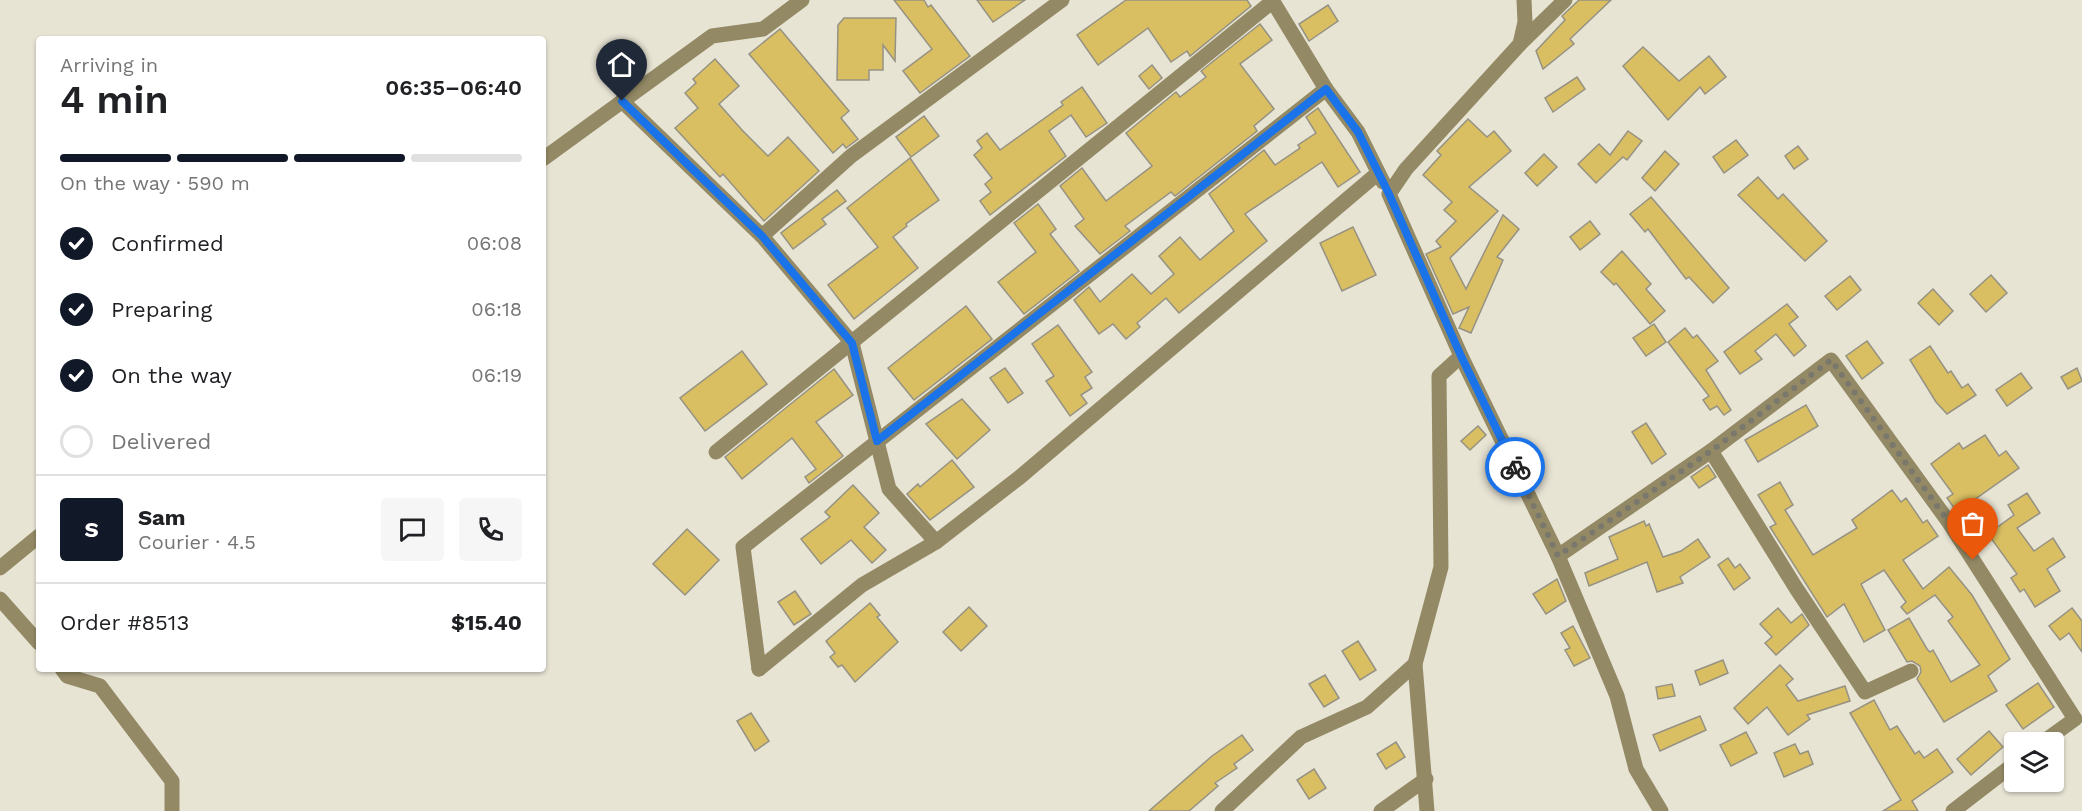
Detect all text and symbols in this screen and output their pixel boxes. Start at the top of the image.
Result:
pin [596,39,647,101]
icon: home [605,48,638,81]
text: Arriving in [60,53,158,77]
text: 06:35–06:40 [385,75,522,100]
text: 4 min [60,77,169,122]
text: On the way · 590 m [60,171,250,195]
icon: check [60,227,93,260]
text: Confirmed [111,231,224,256]
text: 06:08 [467,231,522,255]
icon: check [60,293,93,326]
text: Preparing [111,297,212,322]
text: 06:18 [471,297,522,321]
icon: check [60,359,93,392]
text: On the way [111,363,232,388]
text: 06:19 [471,363,522,387]
text: Delivered [111,429,211,454]
courier [1485,437,1545,497]
icon: bike [1499,451,1532,484]
button: chat [381,498,444,561]
button: phone [459,498,522,561]
pin [1947,498,1998,560]
text: Sam [138,505,186,530]
icon: bag [1956,507,1989,540]
text: S [84,517,99,542]
text: Courier · 4.5 [138,530,256,554]
text: Order #8513 [60,610,189,635]
text: $15.40 [451,610,522,635]
map controls [2004,732,2064,792]
button: layers [2004,732,2064,792]

